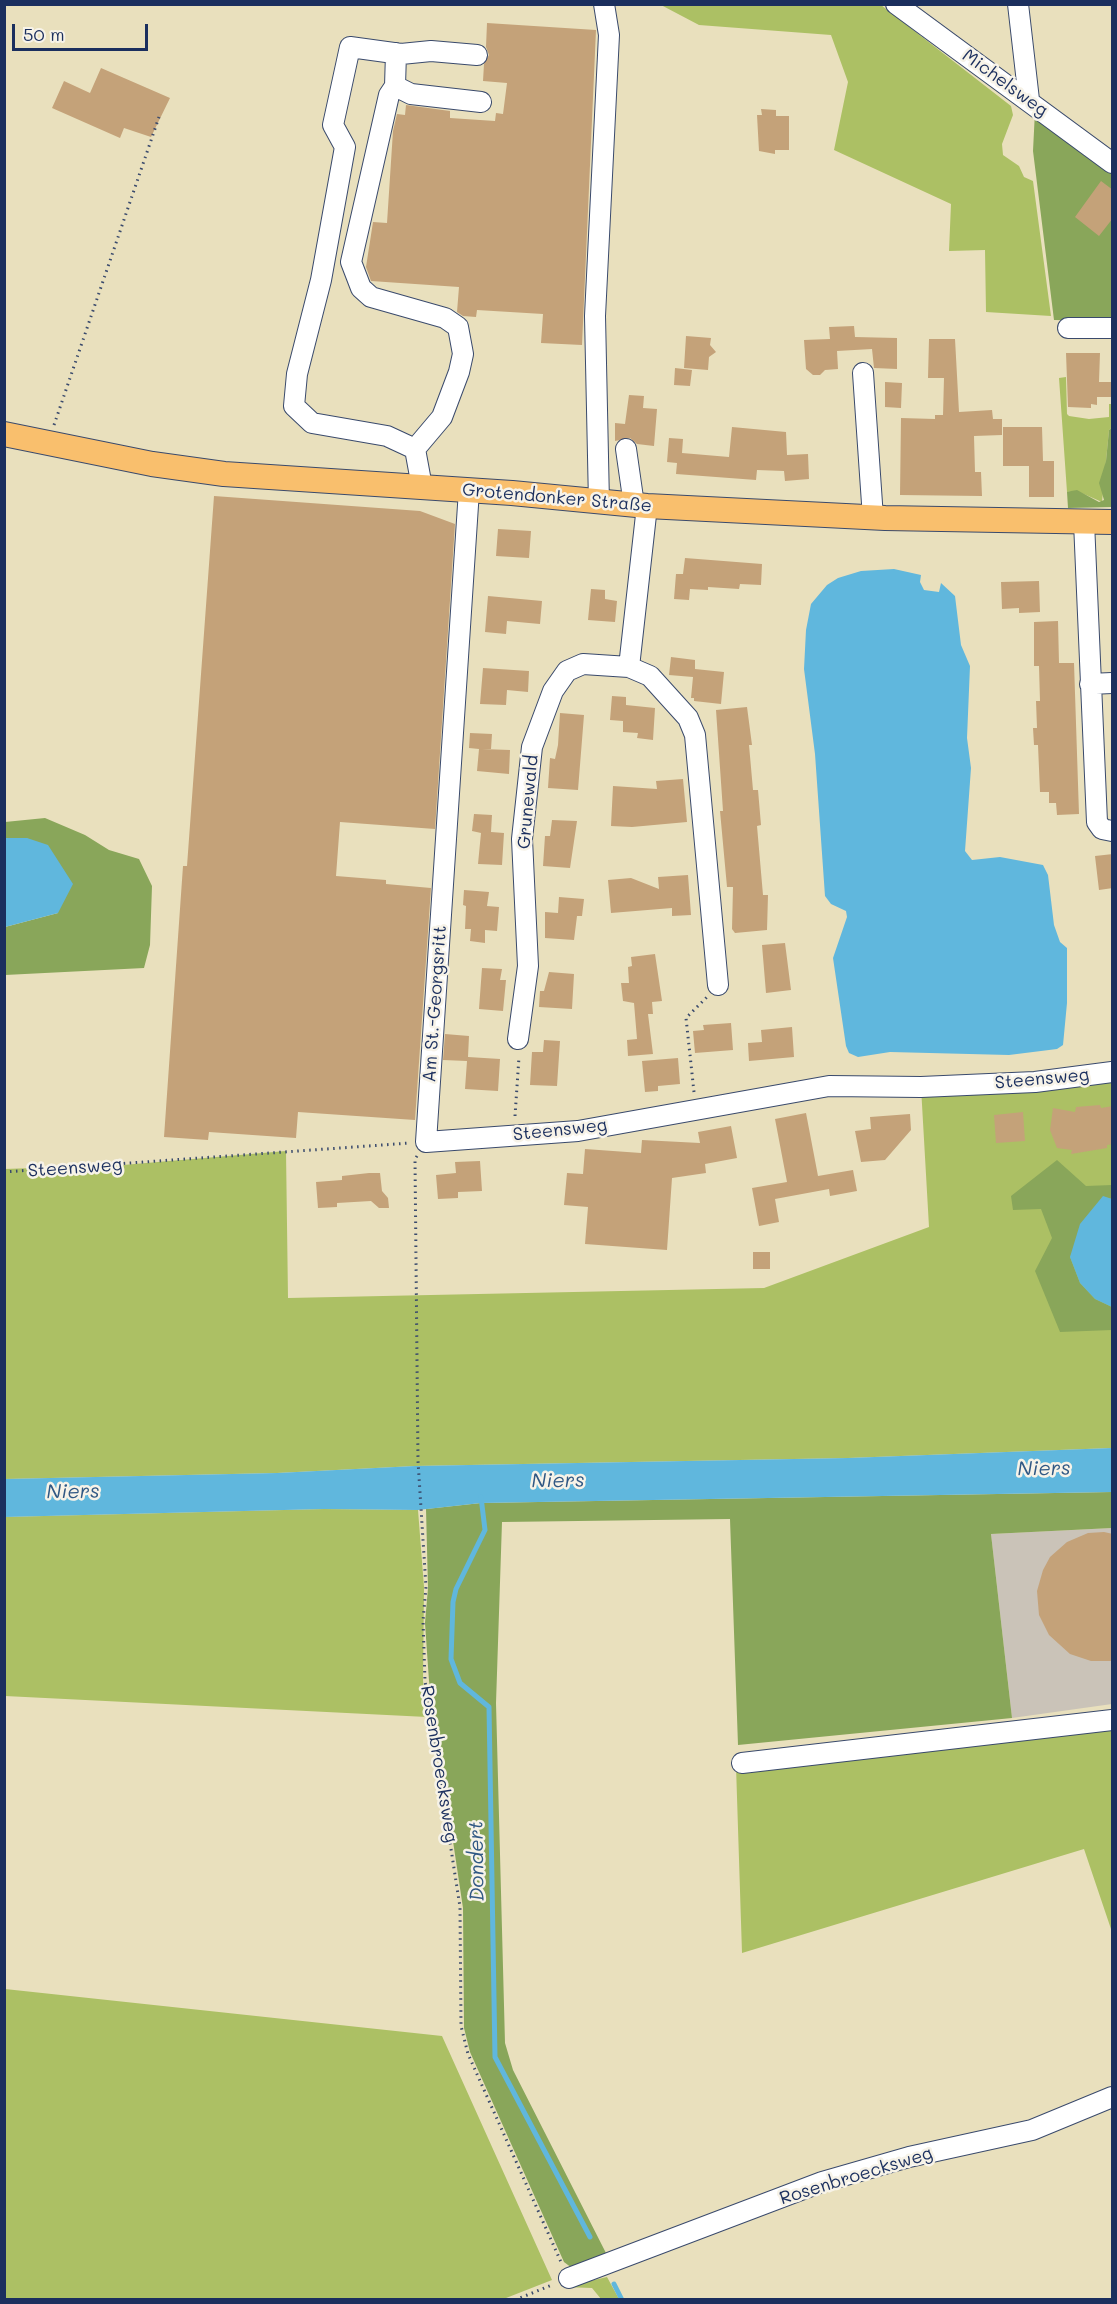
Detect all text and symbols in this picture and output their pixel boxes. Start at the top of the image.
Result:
scale bar [15,12,152,50]
text: 50 m [23,22,65,46]
street label: Michelsweg [958,45,1052,121]
street label: Grotendonker Straße [461,479,653,517]
street label: Grunewald [513,754,543,850]
street label: Am St.-Georgsritt [419,925,451,1083]
street label: Steensweg [994,1064,1090,1094]
street label: Steensweg [512,1114,608,1146]
street label: Steensweg [27,1154,123,1182]
water label: Niers [1017,1457,1071,1481]
water label: Niers [531,1469,585,1493]
water label: Niers [46,1480,100,1504]
street label: Rosenbroecksweg [416,1684,462,1844]
water label: Dondert [464,1821,490,1901]
street label: Rosenbroecksweg [777,2142,935,2210]

